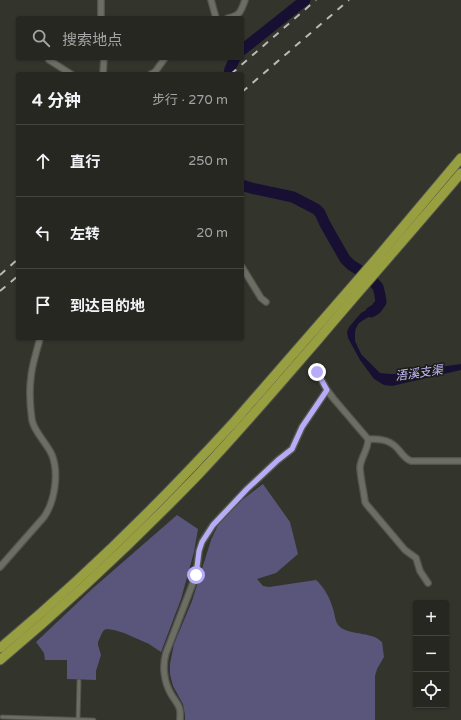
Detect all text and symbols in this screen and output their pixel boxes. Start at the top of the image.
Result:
search box [16,16,244,60]
icon: search [30,27,52,49]
text: 搜索地点 [62,31,122,49]
text: 4 分钟 [32,90,81,111]
text: 步行 · 270 m [152,92,228,108]
icon: ahead [32,150,54,172]
text: 直行 [70,153,100,171]
text: 250 m [188,153,228,169]
icon: left [32,222,54,244]
text: 左转 [70,225,100,243]
text: 20 m [196,225,228,241]
icon: arrive [32,294,54,316]
text: 到达目的地 [70,297,145,315]
water label: 浯溪支渠 [394,362,446,383]
route end [308,363,326,381]
route start [187,566,205,584]
map controls [413,600,449,708]
button: + [413,600,449,636]
button: − [413,636,449,672]
button: locate [413,672,449,708]

